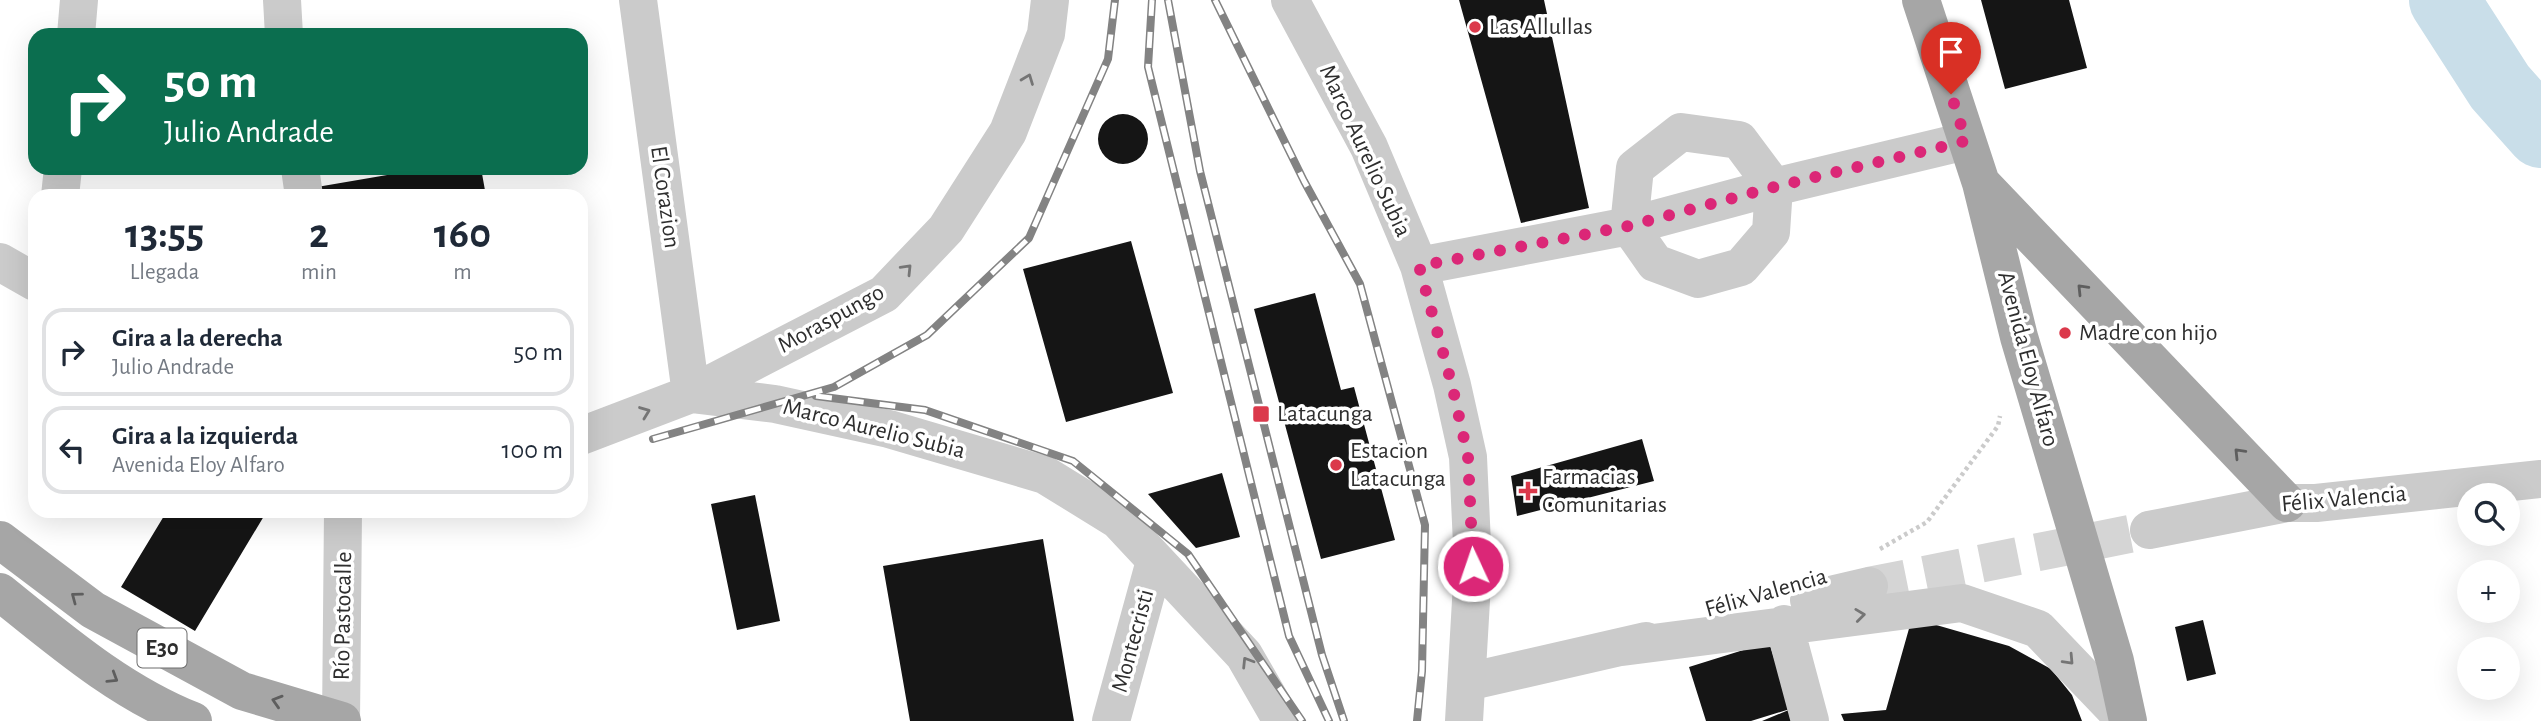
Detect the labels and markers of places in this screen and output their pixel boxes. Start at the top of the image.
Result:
place label: Las Allullas [1489,15,1593,39]
marker: Las Allullas [1467,19,1483,35]
pin [1921,22,1981,94]
place label: Madre con hijo [2079,321,2218,345]
marker: Madre con hijo [2057,325,2073,341]
place label: Latacunga [1277,402,1373,426]
marker: Latacunga [1251,404,1271,424]
place label: Estacion Latacunga [1350,439,1446,491]
marker: Estacion Latacunga [1328,457,1344,473]
place label: Farmacias Comunitarias [1542,465,1667,517]
marker: Farmacias Comunitarias [1520,483,1536,499]

